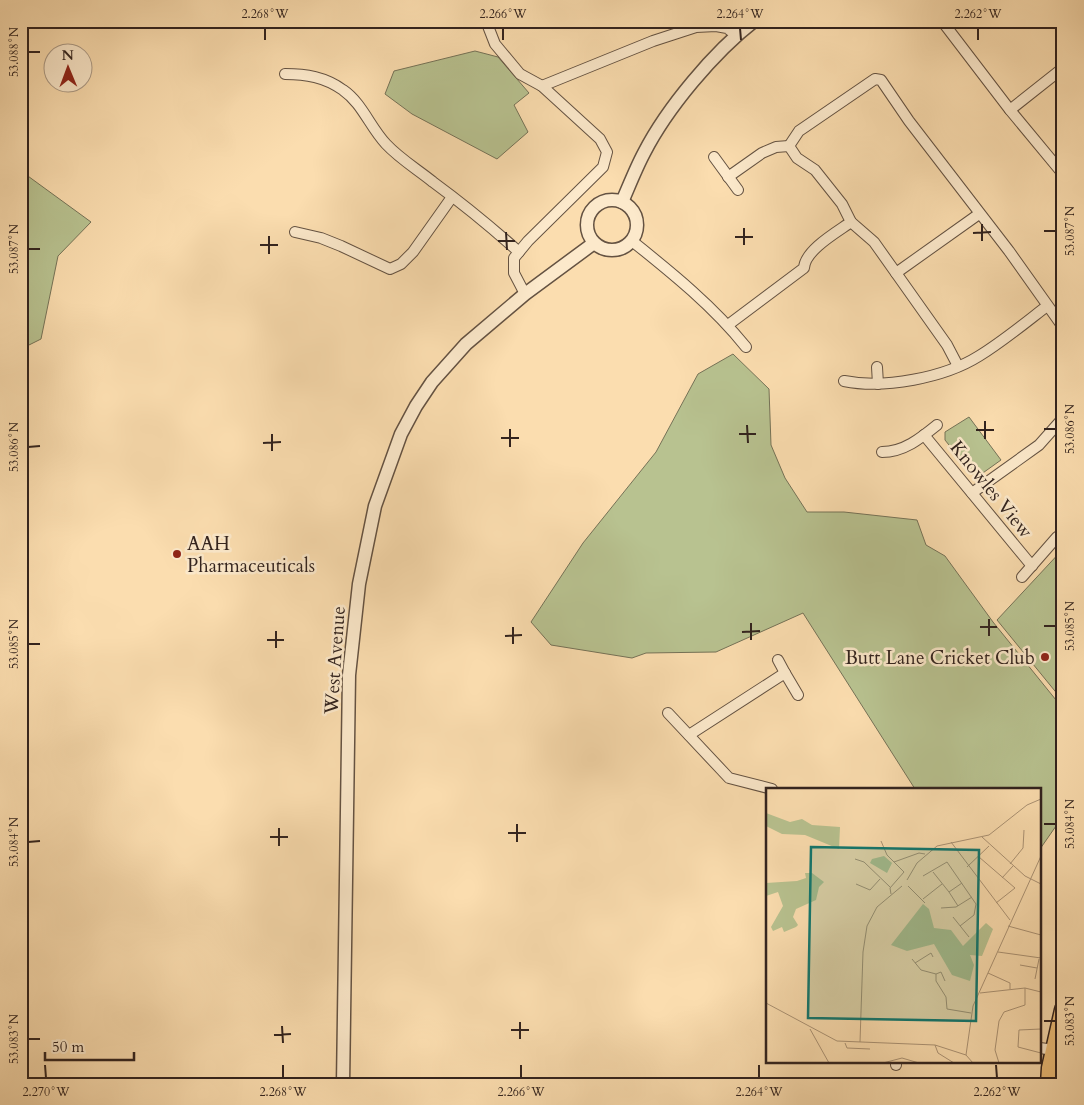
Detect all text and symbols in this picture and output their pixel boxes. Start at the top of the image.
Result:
text: 2.268°W [241,6,289,22]
text: 2.266°W [479,6,527,22]
text: 2.264°W [716,6,764,22]
text: 2.262°W [954,6,1002,22]
text: 53.088°N [6,26,22,77]
north arrow [42,42,92,92]
text: N [62,46,74,65]
text: 53.087°N [1062,205,1078,256]
text: 53.087°N [6,223,22,274]
text: 53.086°N [1062,403,1078,454]
text: 53.086°N [6,421,22,472]
street label: Knowles View [944,435,1039,544]
place label: AAH Pharmaceuticals [187,531,315,579]
marker: AAH Pharmaceuticals [171,548,183,560]
text: 53.085°N [1062,600,1078,651]
street label: West Avenue [318,605,352,716]
text: 53.085°N [6,618,22,669]
place label: Butt Lane Cricket Club [845,645,1035,671]
marker: Butt Lane Cricket Club [1039,651,1051,663]
inset map [766,788,1042,1062]
text: 53.084°N [1062,798,1078,849]
text: 53.084°N [6,816,22,867]
text: 53.083°N [1062,995,1078,1046]
text: 53.083°N [6,1013,22,1064]
scale bar [45,1030,134,1062]
text: 50 m [52,1037,84,1057]
text: 2.270°W [22,1084,70,1100]
text: 2.268°W [259,1084,307,1100]
text: 2.266°W [497,1084,545,1100]
text: 2.264°W [735,1084,783,1100]
text: 2.262°W [973,1084,1021,1100]

